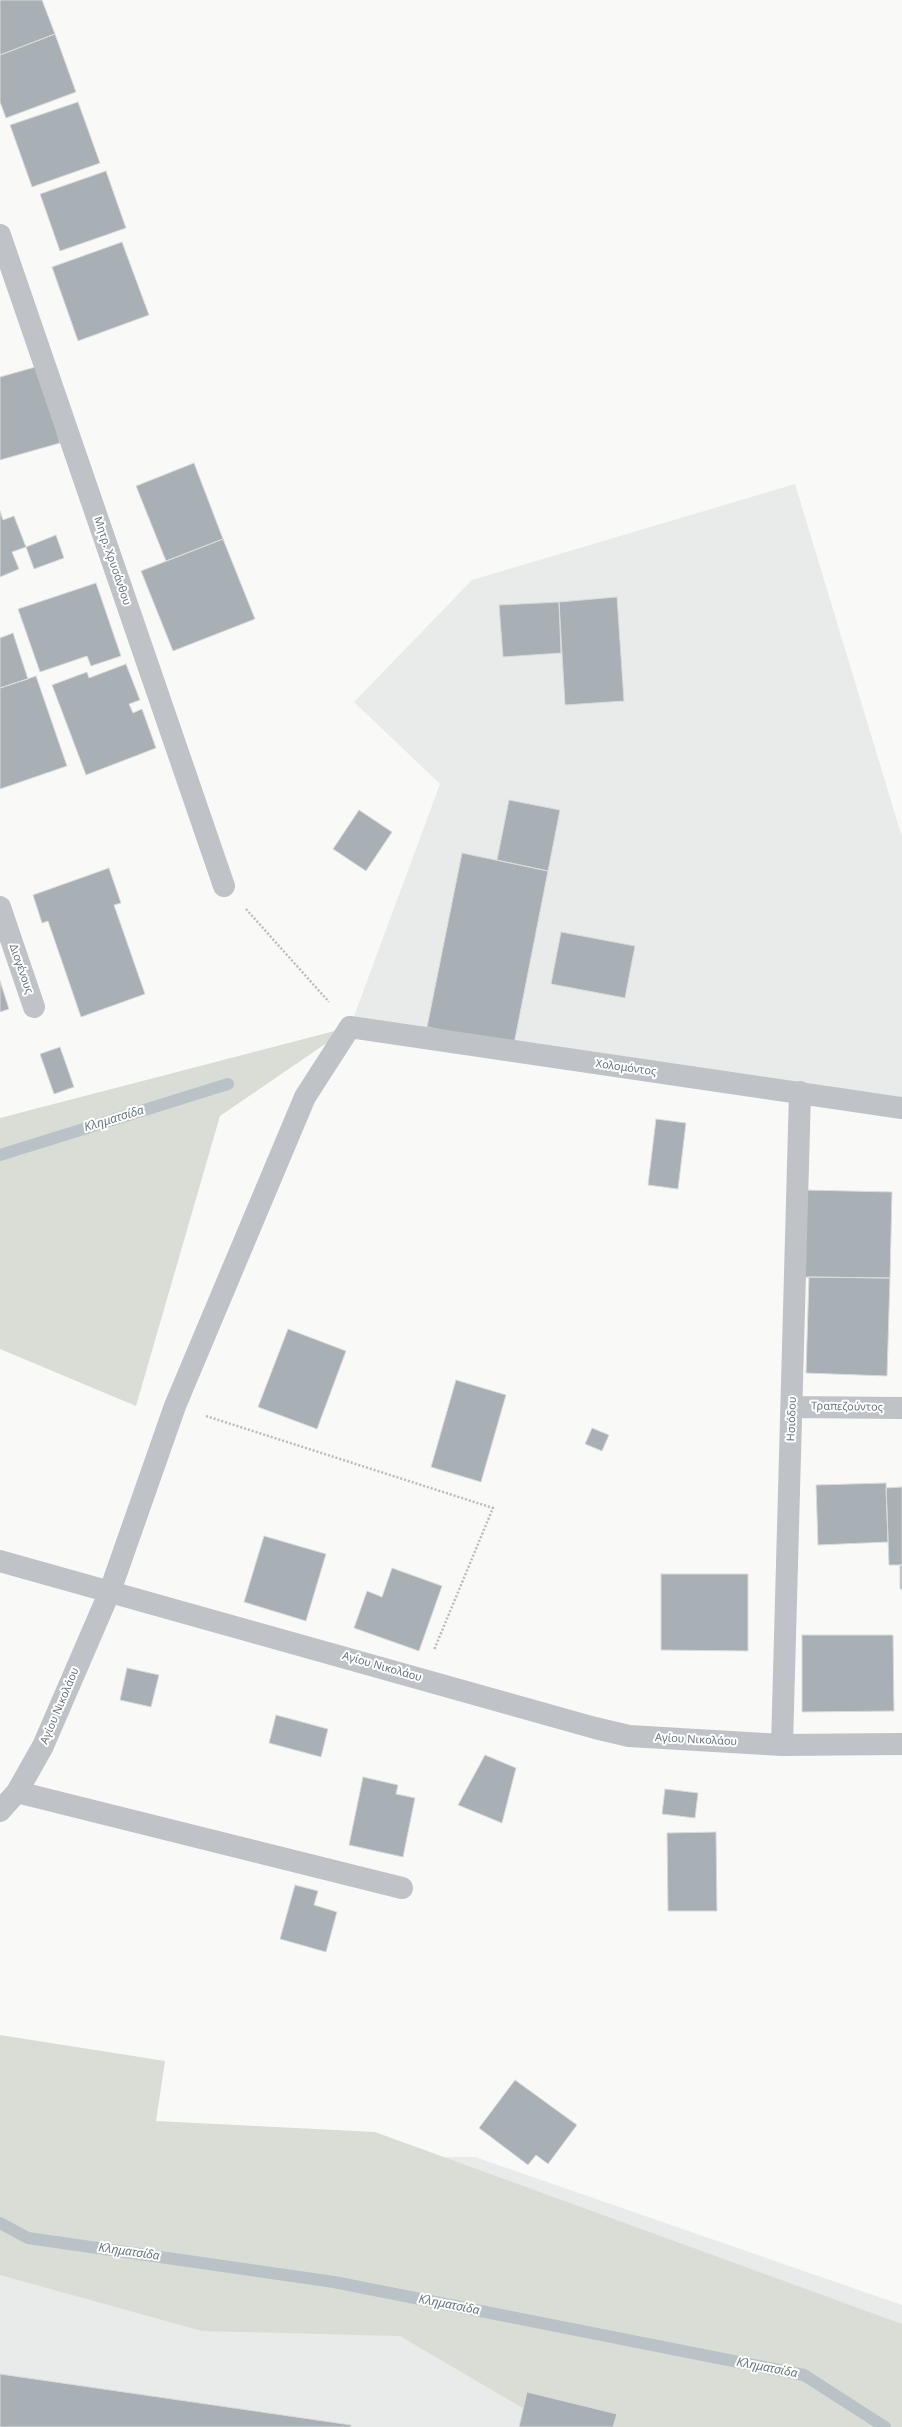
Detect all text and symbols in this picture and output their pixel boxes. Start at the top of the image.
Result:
street label: Μητρ. Χρυσάνθου [91,515,133,607]
street label: Διογένους [6,942,36,996]
street label: Χολομόντος [595,1057,657,1079]
water label: Κληματσίδα [82,1103,146,1135]
street label: Ησιόδου [785,1396,799,1442]
street label: Τραπεζούντος [811,1400,883,1414]
street label: Αγίου Νικολάου [341,1649,423,1685]
street label: Αγίου Νικολάου [38,1666,82,1746]
street label: Αγίου Νικολάου [655,1731,737,1749]
water label: Κληματσίδα [97,2241,161,2263]
water label: Κληματσίδα [417,2292,481,2318]
water label: Κληματσίδα [735,2355,799,2381]

